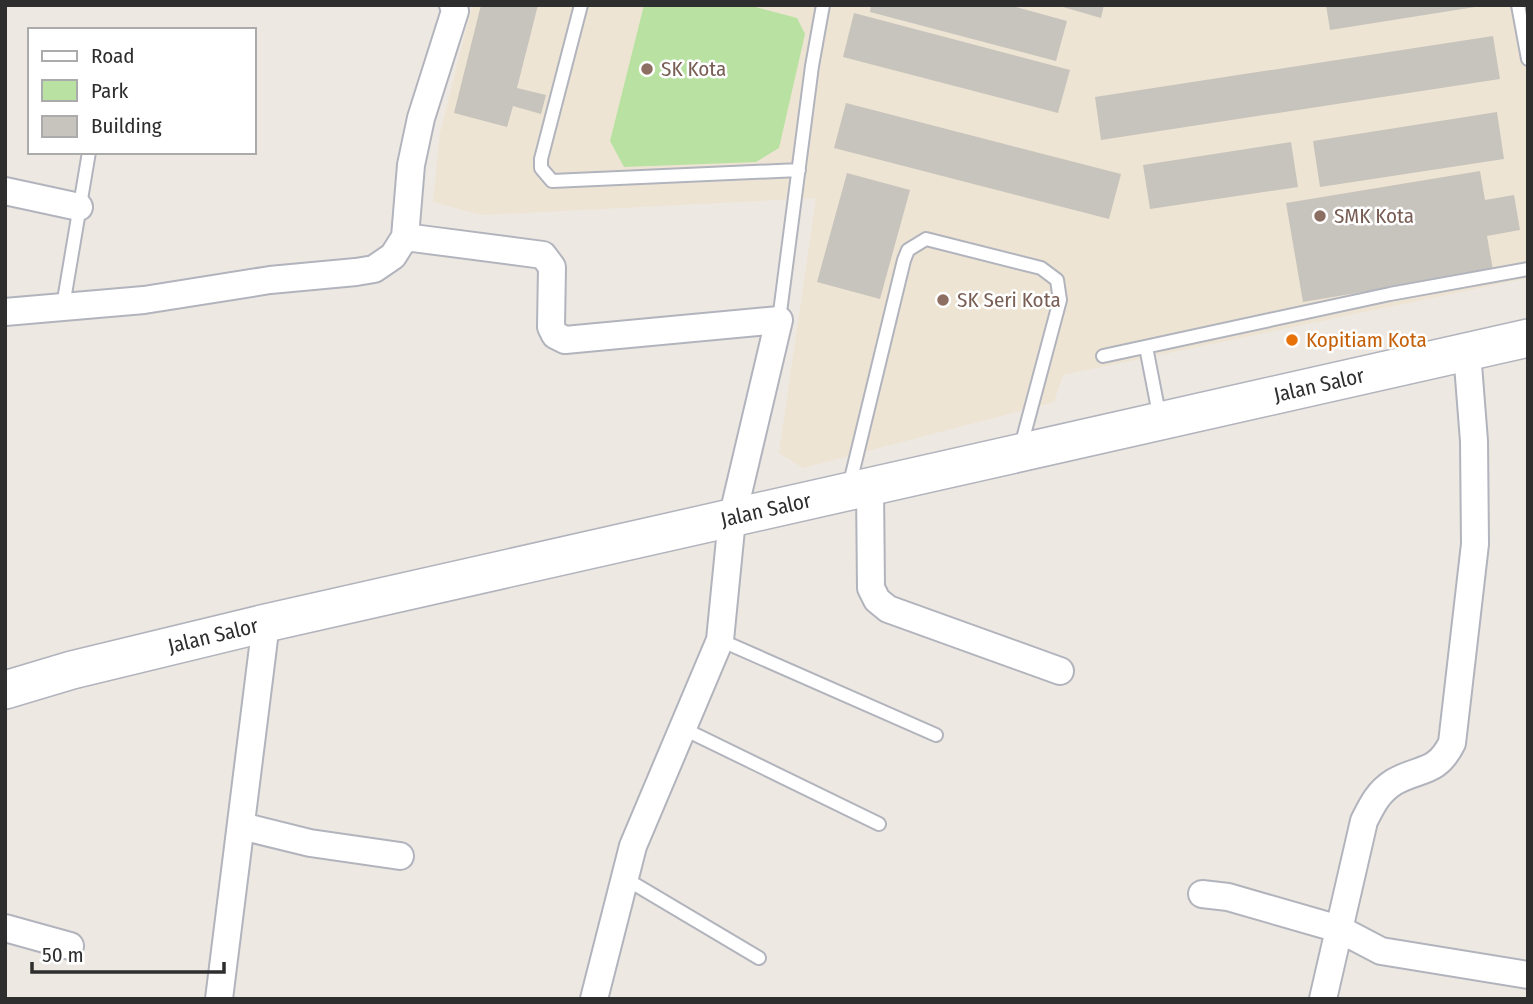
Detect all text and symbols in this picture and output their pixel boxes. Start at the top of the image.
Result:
legend [28,28,256,154]
text: Road [91,43,135,69]
place label: SK Kota [661,56,726,82]
marker: SK Kota [639,61,655,77]
text: Park [91,78,129,104]
text: Building [91,113,162,139]
place label: SMK Kota [1334,203,1414,229]
marker: SMK Kota [1312,208,1328,224]
place label: SK Seri Kota [957,287,1061,313]
marker: SK Seri Kota [935,292,951,308]
place label: Kopitiam Kota [1306,327,1427,353]
marker: Kopitiam Kota [1284,332,1300,348]
street label: Jalan Salor [1271,362,1367,408]
street label: Jalan Salor [718,487,814,533]
street label: Jalan Salor [165,612,261,659]
scale bar [32,930,224,974]
text: 50 m [42,942,84,968]

